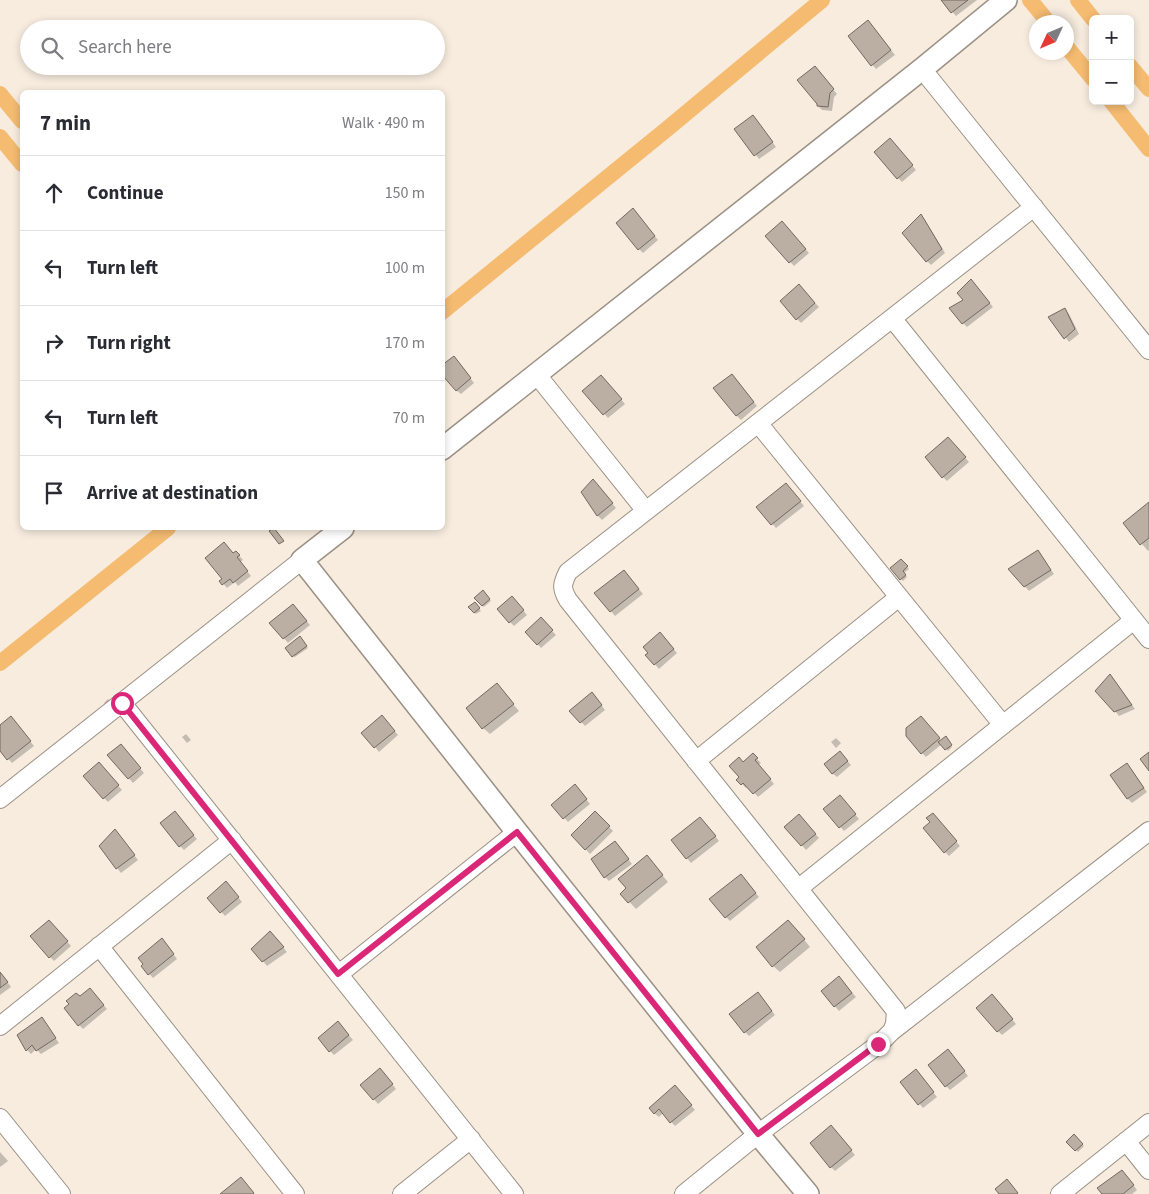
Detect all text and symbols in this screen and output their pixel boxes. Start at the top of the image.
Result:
north arrow [1029,15,1074,60]
map controls [1089,15,1134,105]
button: + [1089,15,1134,60]
search box [20,20,445,75]
icon: search [38,34,66,62]
text: Search here [78,34,172,61]
button: − [1089,60,1134,105]
text: 7 min [40,108,91,138]
text: Walk · 490 m [342,112,425,134]
icon: ahead [40,179,68,207]
text: Continue [87,180,164,207]
text: 150 m [385,182,425,204]
icon: left [40,254,68,282]
text: Turn left [87,255,158,282]
text: 100 m [385,257,425,279]
icon: right [40,329,68,357]
text: Turn right [87,330,171,357]
text: 170 m [385,332,425,354]
icon: left [40,404,68,432]
text: Turn left [87,405,158,432]
text: 70 m [393,407,425,429]
icon: arrive [40,479,68,507]
text: Arrive at destination [87,480,258,507]
route start [111,692,134,715]
route end [867,1033,890,1056]

